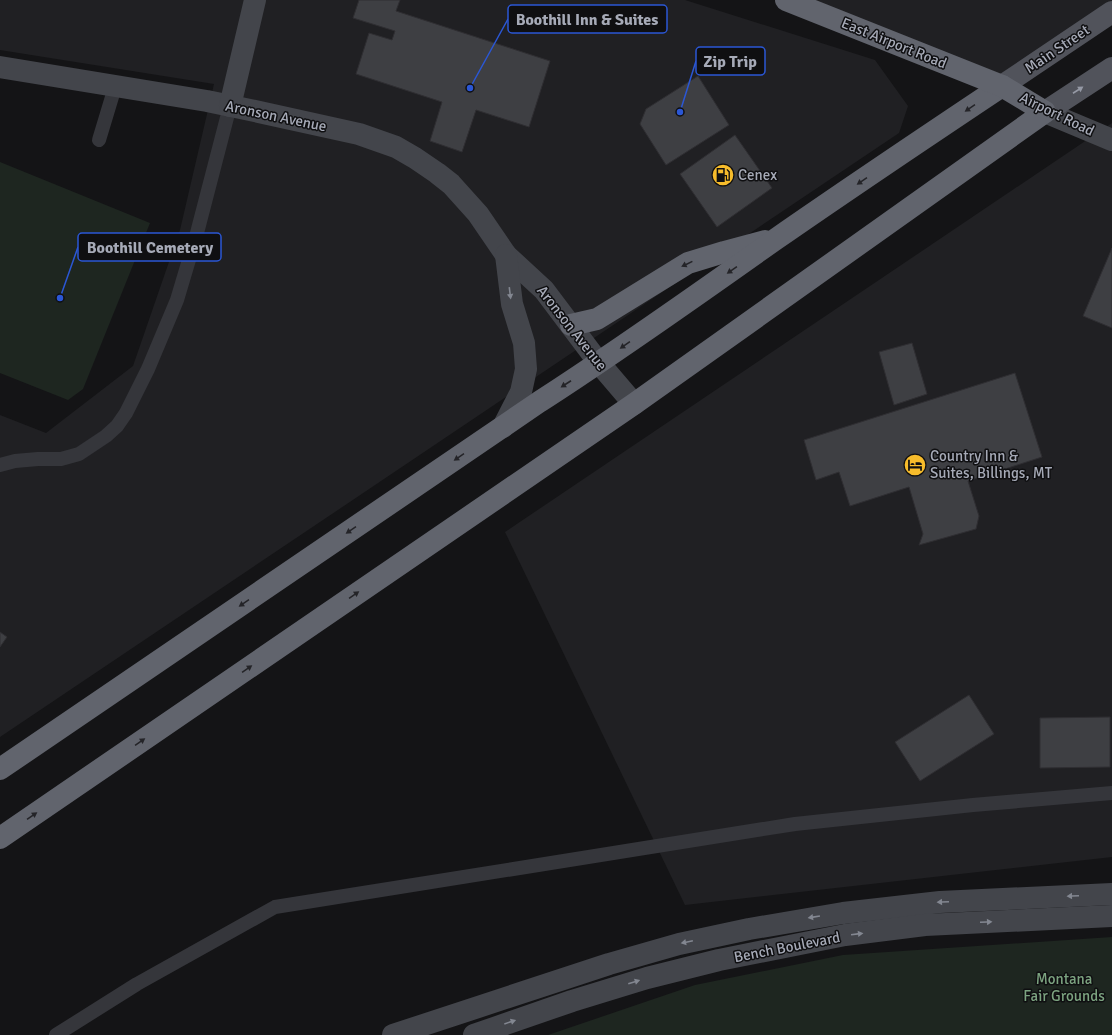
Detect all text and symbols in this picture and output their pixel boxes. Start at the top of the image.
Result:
callout: Boothill Inn & Suites [508,5,667,33]
text: Boothill Inn & Suites [516,10,658,30]
street label: East Airport Road [839,14,949,72]
street label: Main Street [1021,21,1093,77]
callout: Zip Trip [696,47,765,75]
text: Zip Trip [703,52,757,72]
one-way arrow [1073,86,1083,94]
street label: Airport Road [1017,88,1097,140]
street label: Aronson Avenue [224,96,328,136]
one-way arrow [965,104,975,112]
fuel station icon: Cenex [710,162,736,188]
place label: Cenex [738,166,777,184]
one-way arrow [857,177,868,185]
callout: Boothill Cemetery [78,233,221,261]
text: Boothill Cemetery [87,238,213,258]
one-way arrow [681,261,693,267]
one-way arrow [727,266,737,274]
street label: Aronson Avenue [533,282,611,374]
one-way arrow [507,287,513,299]
one-way arrow [620,341,631,349]
one-way arrow [561,380,572,388]
place label: Country Inn & Suites, Billings, MT [930,447,1053,482]
hotel icon: Country Inn & Suites, Billings, MT [902,452,928,478]
one-way arrow [454,453,464,461]
one-way arrow [346,526,356,534]
one-way arrow [349,591,359,599]
one-way arrow [239,599,249,607]
one-way arrow [242,665,252,673]
one-way arrow [134,739,145,746]
one-way arrow [27,812,38,820]
one-way arrow [1066,893,1079,899]
one-way arrow [937,898,949,905]
one-way arrow [808,914,820,920]
one-way arrow [980,919,992,926]
street label: Bench Boulevard [732,928,842,966]
one-way arrow [851,931,863,937]
one-way arrow [680,940,693,946]
park label: Montana Fair Grounds [1023,970,1105,1005]
one-way arrow [628,979,640,985]
one-way arrow [505,1019,517,1025]

